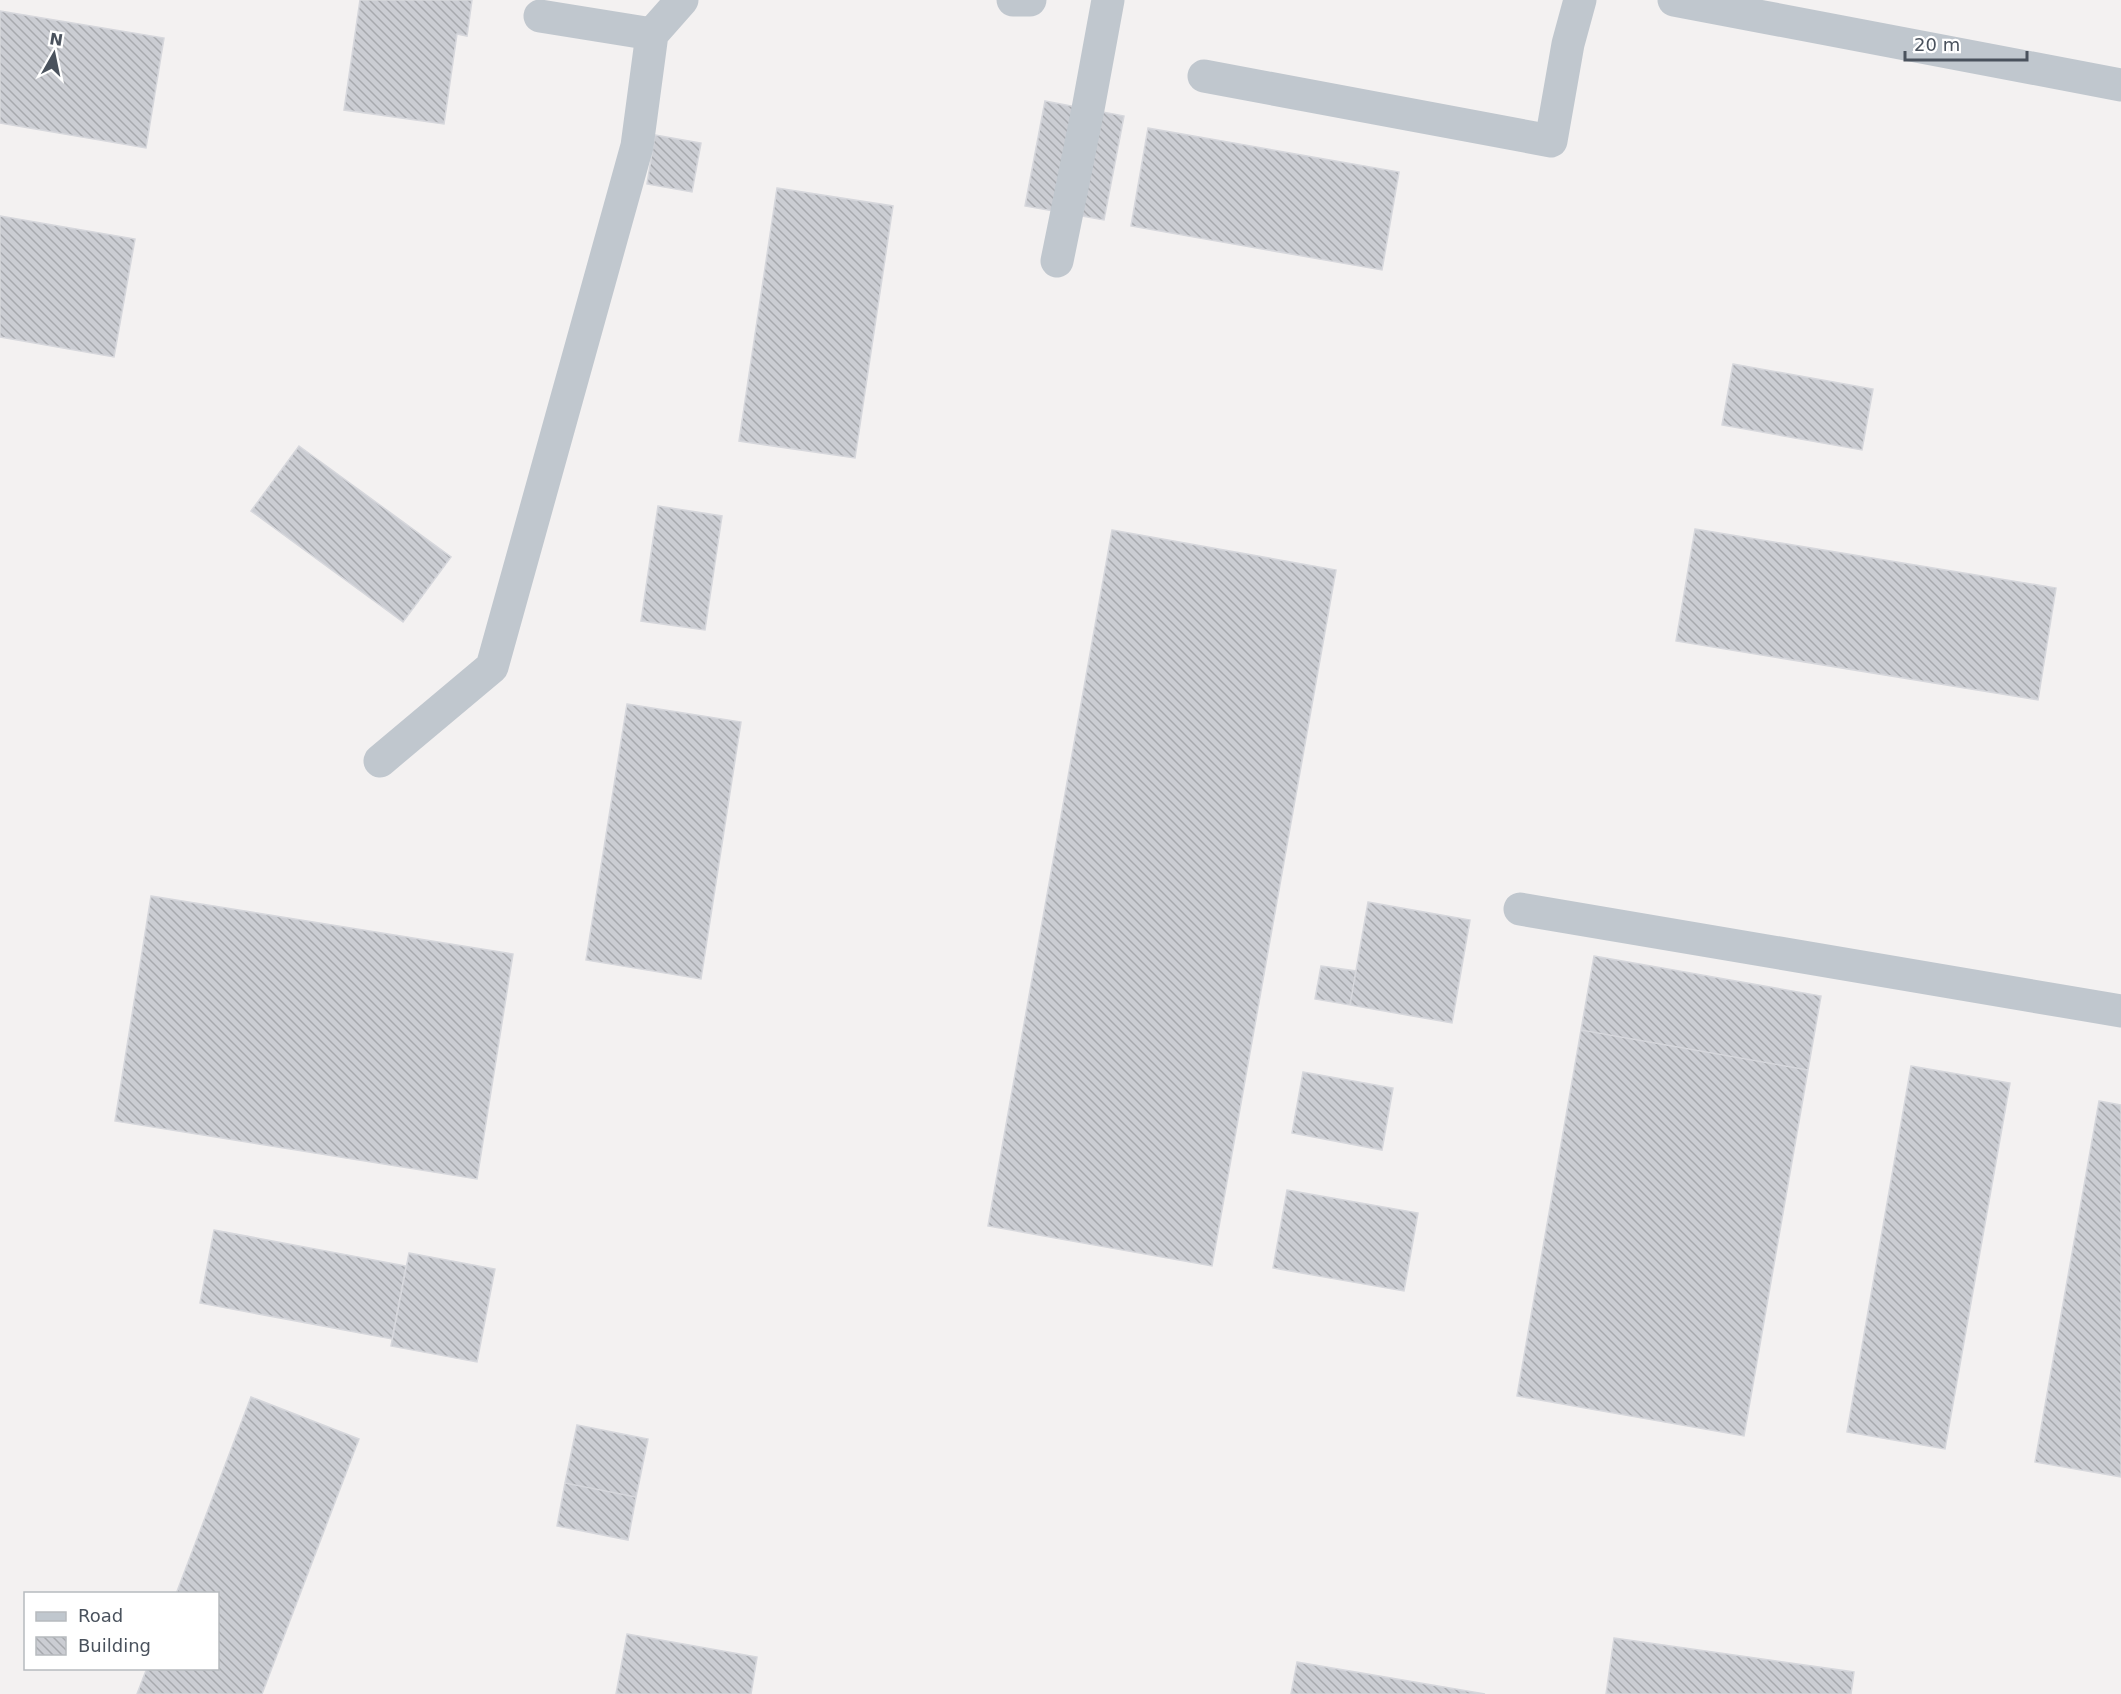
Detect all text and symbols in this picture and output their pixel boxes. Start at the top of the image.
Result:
north arrow [24,24,84,84]
scale bar [1905,24,2026,62]
text: N [48,29,64,50]
text: 20 m [1914,34,1960,55]
legend [24,1592,219,1670]
text: Road [78,1605,123,1626]
text: Building [78,1635,151,1656]

